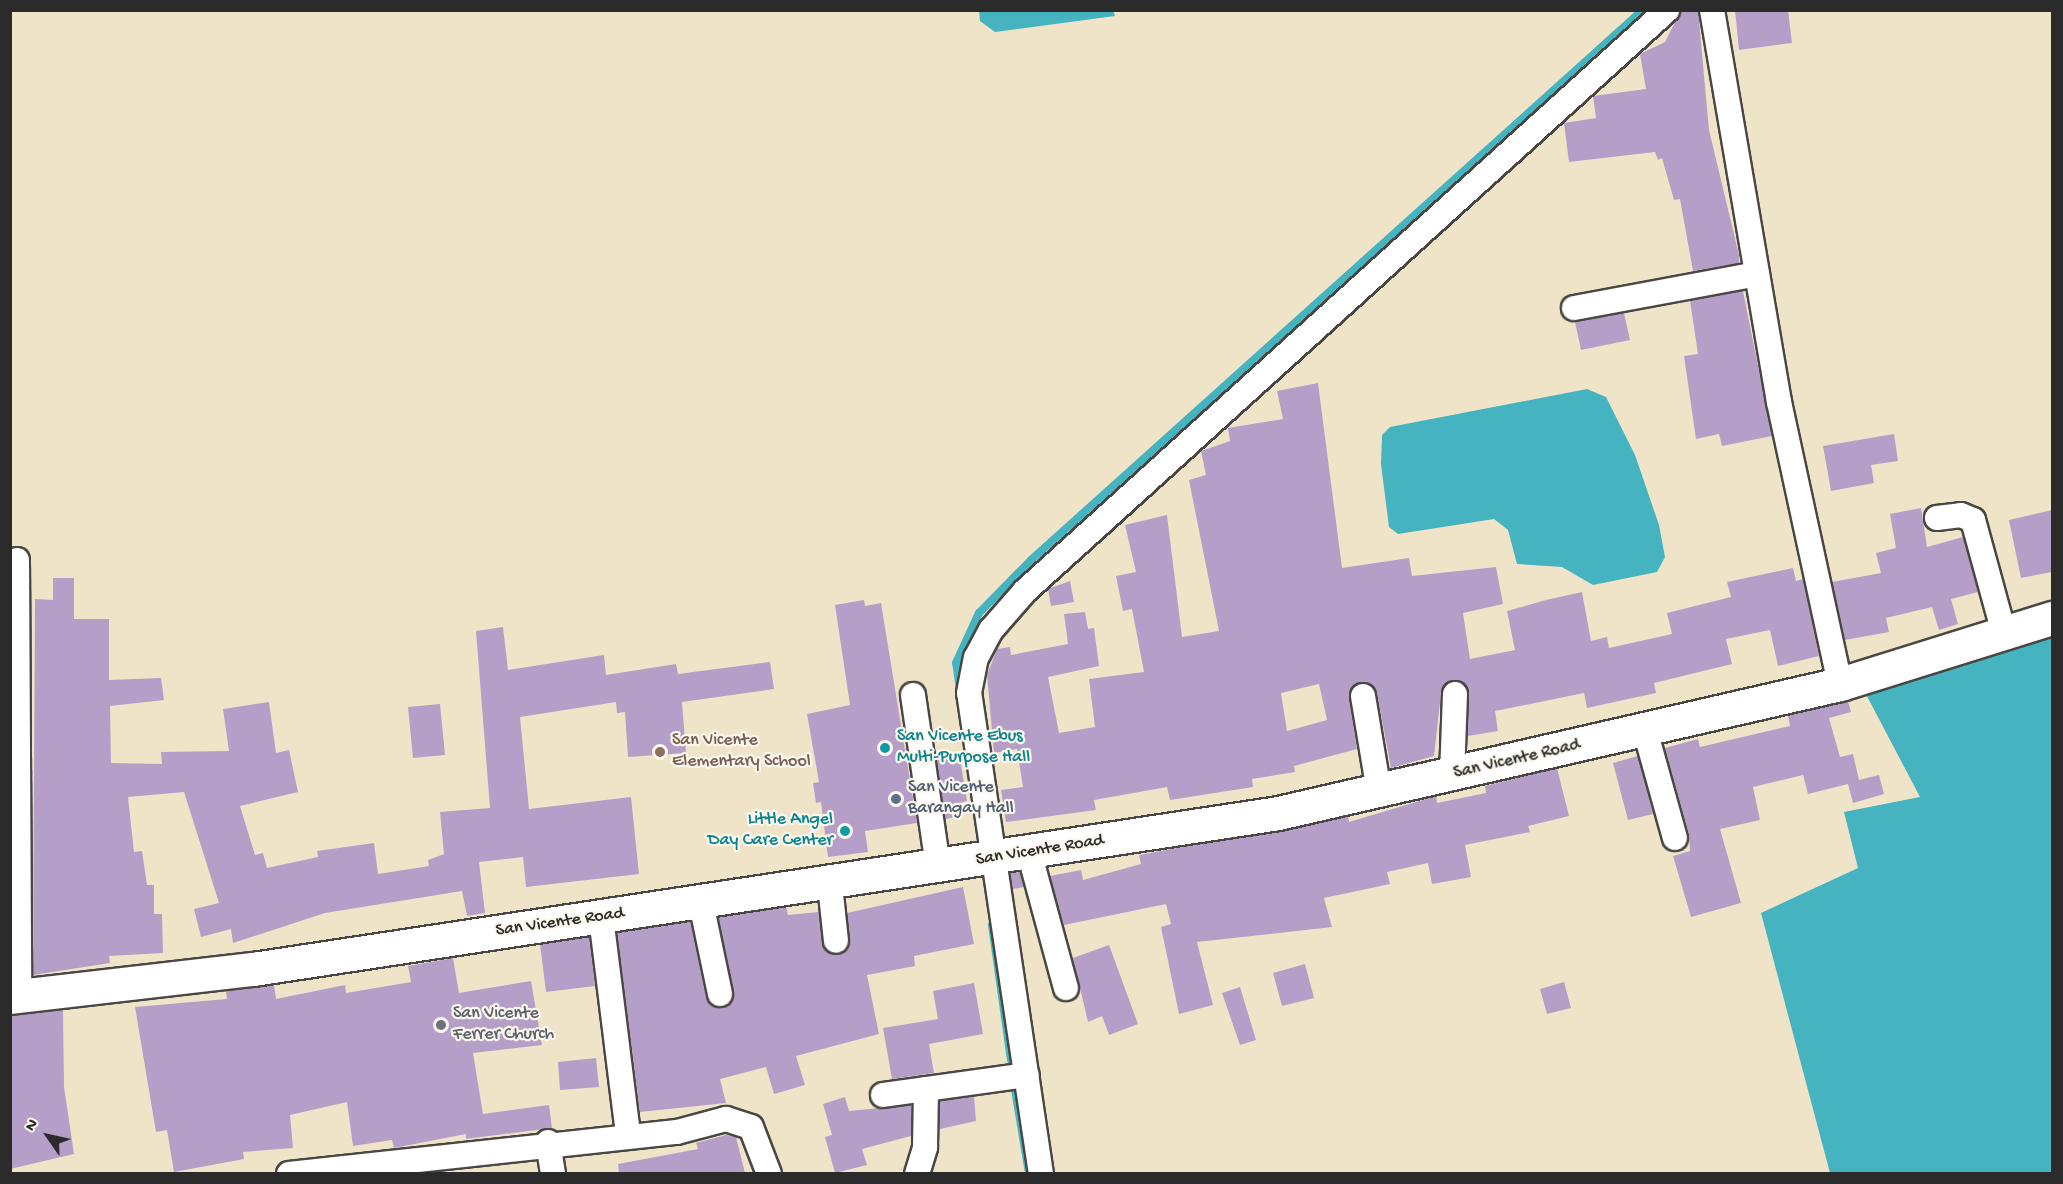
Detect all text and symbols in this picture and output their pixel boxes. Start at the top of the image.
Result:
place label: San Vicente Ebus Multi-Purpose Hall [897,727,1030,770]
place label: San Vicente Elementary School [672,731,811,774]
street label: San Vicente Road [1452,735,1582,785]
marker: San Vicente Ebus Multi-Purpose Hall [878,741,892,755]
marker: San Vicente Elementary School [653,745,667,759]
place label: San Vicente Barangay Hall [908,778,1014,820]
marker: San Vicente Barangay Hall [889,792,903,806]
place label: Little Angel Day Care Center [708,810,833,852]
marker: Little Angel Day Care Center [838,824,852,838]
street label: San Vicente Road [974,830,1106,872]
street label: San Vicente Road [495,903,625,943]
place label: San Vicente Ferrer Church [453,1004,554,1046]
marker: San Vicente Ferrer Church [434,1018,448,1032]
north arrow [18,1106,78,1166]
text: N [22,1116,43,1135]

